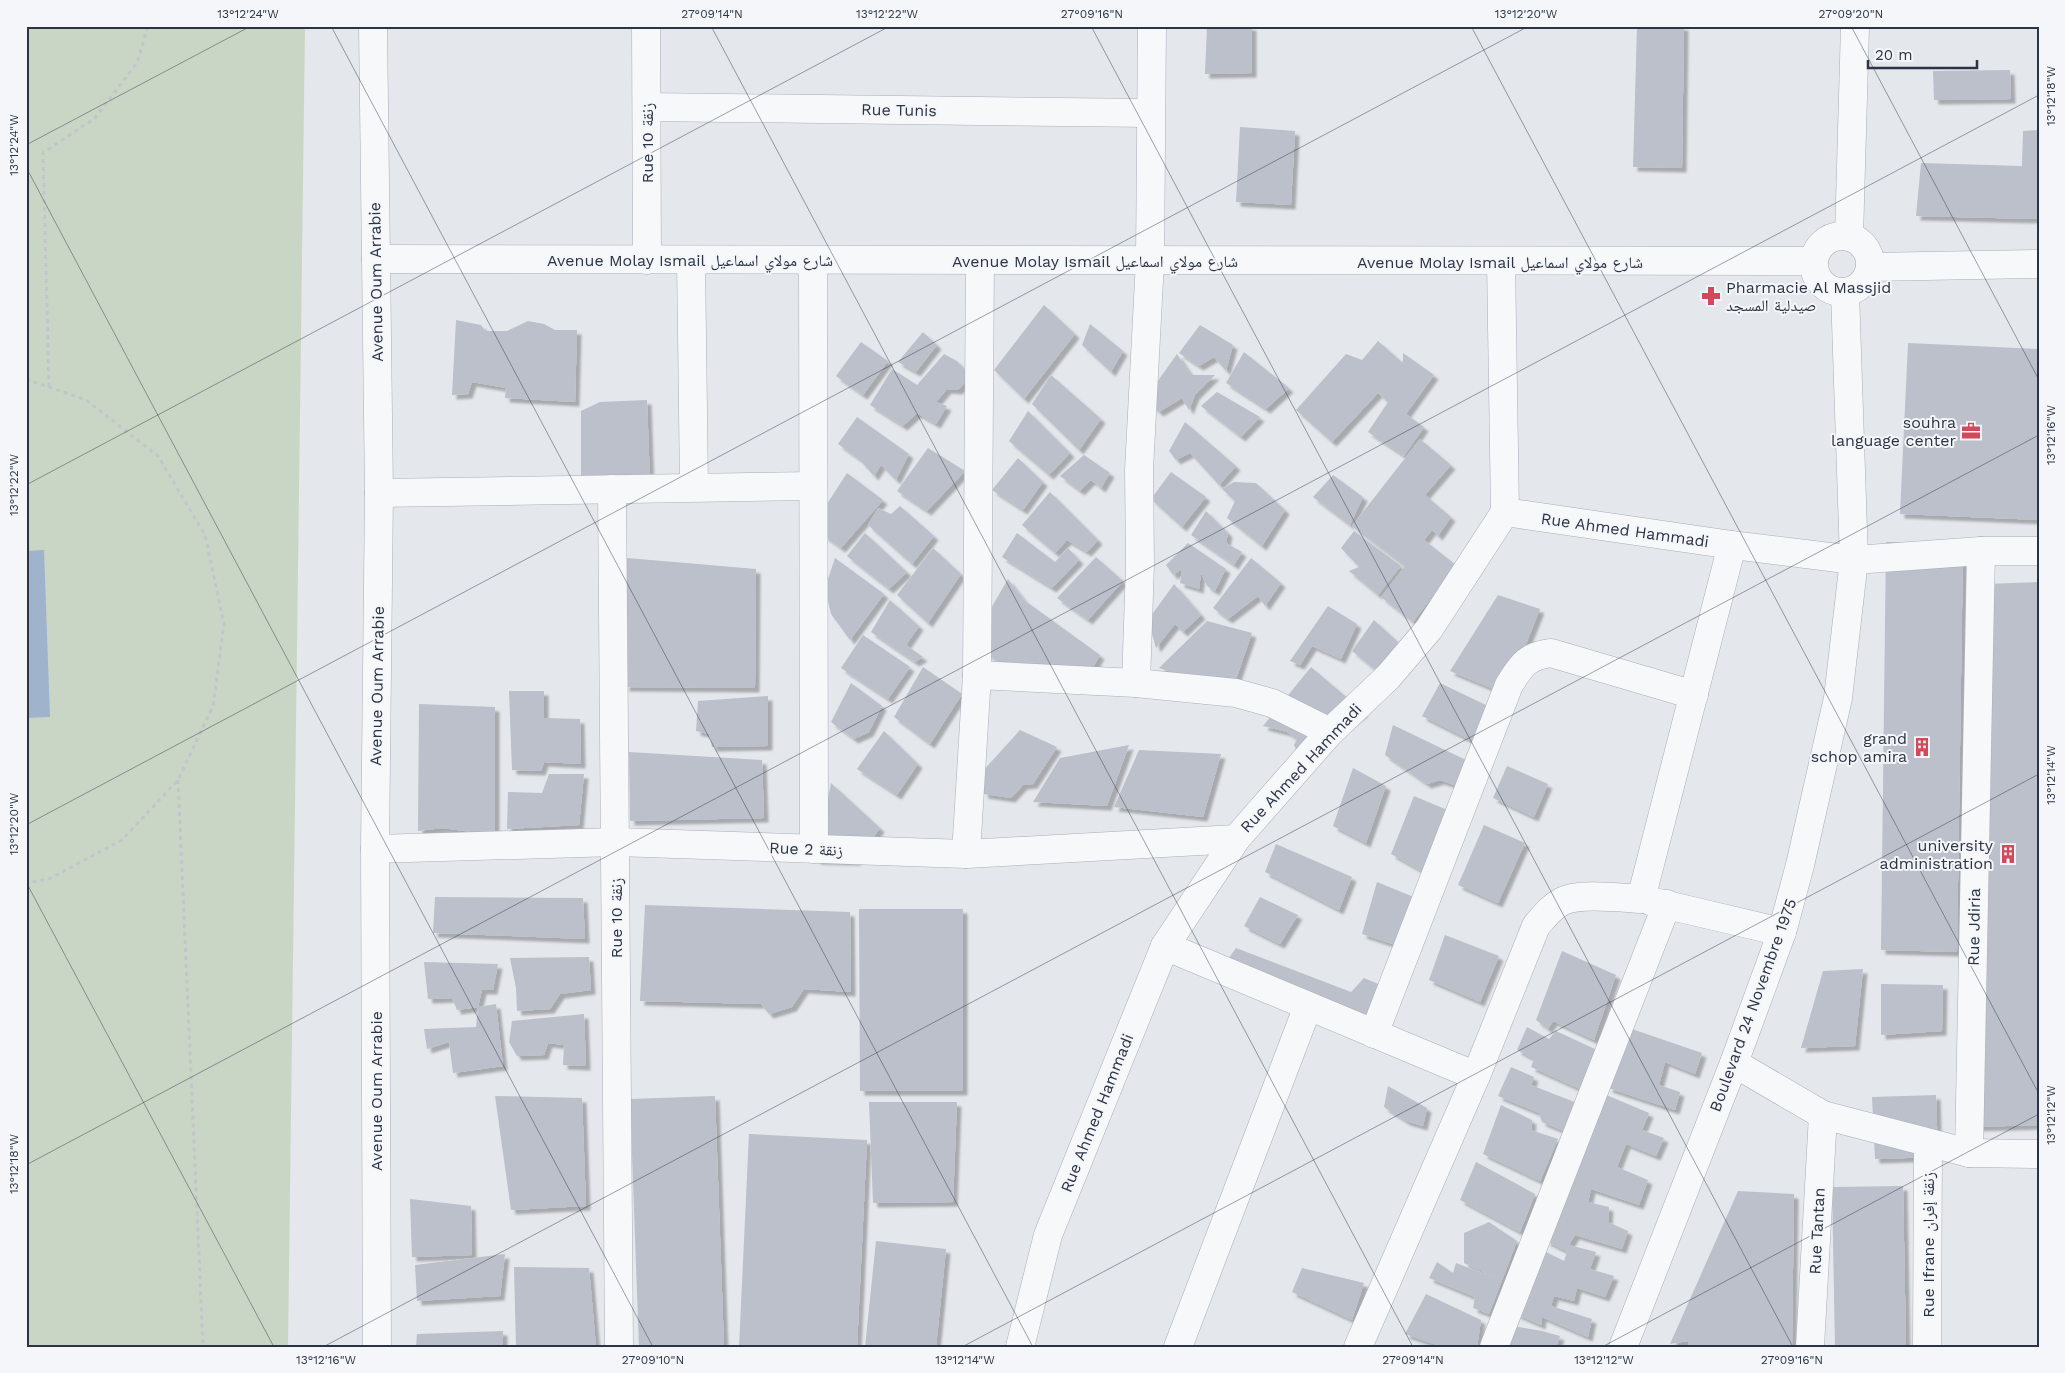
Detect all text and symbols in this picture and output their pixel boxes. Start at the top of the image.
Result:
text: 13°12'24"W [217,7,279,21]
text: 27°09'14"N [681,7,743,21]
text: 13°12'22"W [856,7,918,21]
text: 27°09'16"N [1061,7,1123,21]
text: 13°12'20"W [1495,7,1558,21]
text: 27°09'20"N [1819,7,1883,21]
scale bar [1868,38,1976,70]
text: 20 m [1875,46,1913,64]
text: 13°12'18"W [2044,65,2058,126]
street label: Rue Tunis [861,100,937,120]
street label: Rue 10 زنقة [638,103,657,183]
text: 13°12'24"W [7,114,21,176]
street label: Avenue Oum Arrabie [365,202,387,362]
street label: Avenue Molay Ismail شارع مولاي اسماعيل [547,251,833,273]
street label: Avenue Molay Ismail شارع مولاي اسماعيل [952,252,1238,274]
street label: Avenue Molay Ismail شارع مولاي اسماعيل [1357,253,1643,275]
place label: Pharmacie Al Massjid صيدلية المسجد [1726,278,1891,315]
pharmacy icon: Pharmacie Al Massjid صيدلية المسجد [1700,285,1722,307]
text: 13°12'16"W [2044,405,2058,465]
place label: souhra language center [1831,413,1956,450]
office icon: souhra language center [1960,420,1982,442]
text: 13°12'22"W [7,454,21,516]
street label: Rue Ahmed Hammadi [1540,509,1710,551]
street label: Avenue Oum Arrabie [366,606,388,766]
street label: Rue Ahmed Hammadi [1236,700,1366,836]
place label: grand schop amira [1811,729,1907,766]
building icon: grand schop amira [1911,736,1933,758]
text: 13°12'14"W [2044,745,2058,805]
text: 13°12'20"W [7,792,21,855]
place label: university administration [1880,836,1994,873]
street label: Rue 2 زنقة [769,838,843,860]
building icon: university administration [1997,843,2019,865]
street label: Rue 10 زنقة [607,878,626,958]
street label: Rue Jdiria [1964,888,1984,966]
street label: Boulevard 24 Novembre 1975 [1705,896,1801,1114]
street label: Avenue Oum Arrabie [367,1011,386,1171]
street label: Rue Ahmed Hammadi [1056,1031,1138,1195]
text: 13°12'12"W [2044,1085,2058,1145]
text: 13°12'18"W [7,1133,21,1194]
street label: Rue Ifrane زنقة إفران [1919,1172,1939,1318]
street label: Rue Tantan [1805,1187,1829,1275]
text: 13°12'16"W [296,1353,356,1367]
text: 27°09'10"N [622,1353,684,1367]
text: 13°12'14"W [935,1353,995,1367]
text: 27°09'14"N [1382,1353,1444,1367]
text: 13°12'12"W [1574,1353,1634,1367]
text: 27°09'16"N [1761,1353,1823,1367]

